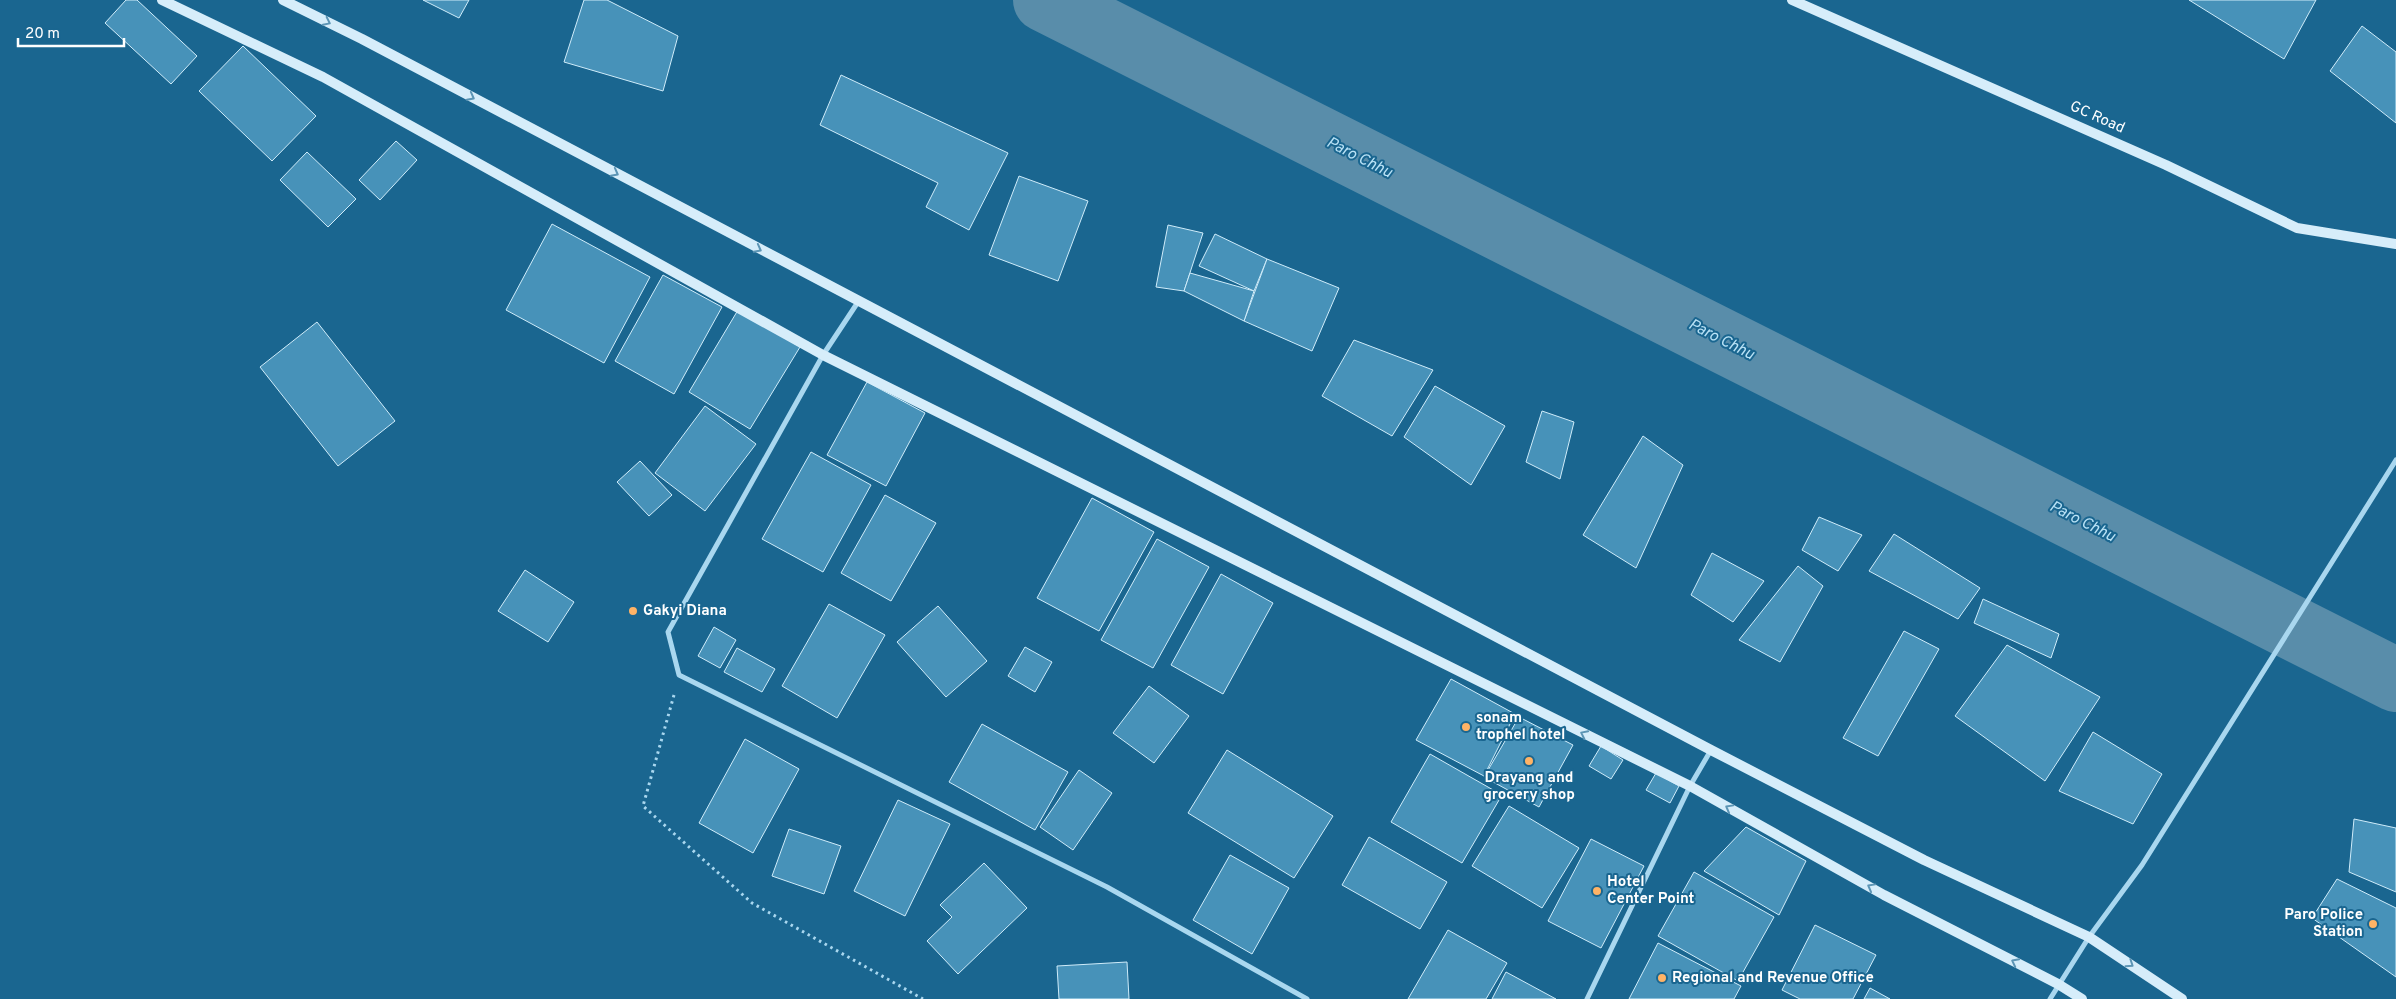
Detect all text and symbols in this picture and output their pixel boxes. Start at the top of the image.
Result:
scale bar [18,15,124,47]
one-way arrow [322,15,331,26]
text: 20 m [25,25,60,44]
one-way arrow [466,91,475,101]
street label: GC Road [2067,97,2127,139]
water label: Paro Chhu [1323,133,1396,183]
one-way arrow [610,167,619,177]
one-way arrow [753,243,762,253]
water label: Paro Chhu [1685,315,1758,365]
water label: Paro Chhu [2046,497,2119,547]
place label: Gakyi Diana [643,602,727,621]
marker: Gakyi Diana [627,605,639,617]
place label: sonam trophel hotel [1476,709,1565,745]
marker: sonam trophel hotel [1460,721,1472,733]
one-way arrow [1580,730,1589,740]
marker: Drayang and grocery shop [1523,755,1535,767]
place label: Drayang and grocery shop [1483,769,1575,805]
one-way arrow [1725,804,1734,814]
place label: Hotel Center Point [1607,873,1695,909]
one-way arrow [1867,883,1876,893]
marker: Hotel Center Point [1591,885,1603,897]
place label: Paro Police Station [2284,906,2363,942]
marker: Paro Police Station [2367,918,2379,930]
one-way arrow [2011,958,2020,968]
one-way arrow [2124,958,2134,967]
place label: Regional and Revenue Office [1672,969,1874,988]
marker: Regional and Revenue Office [1656,972,1668,984]

